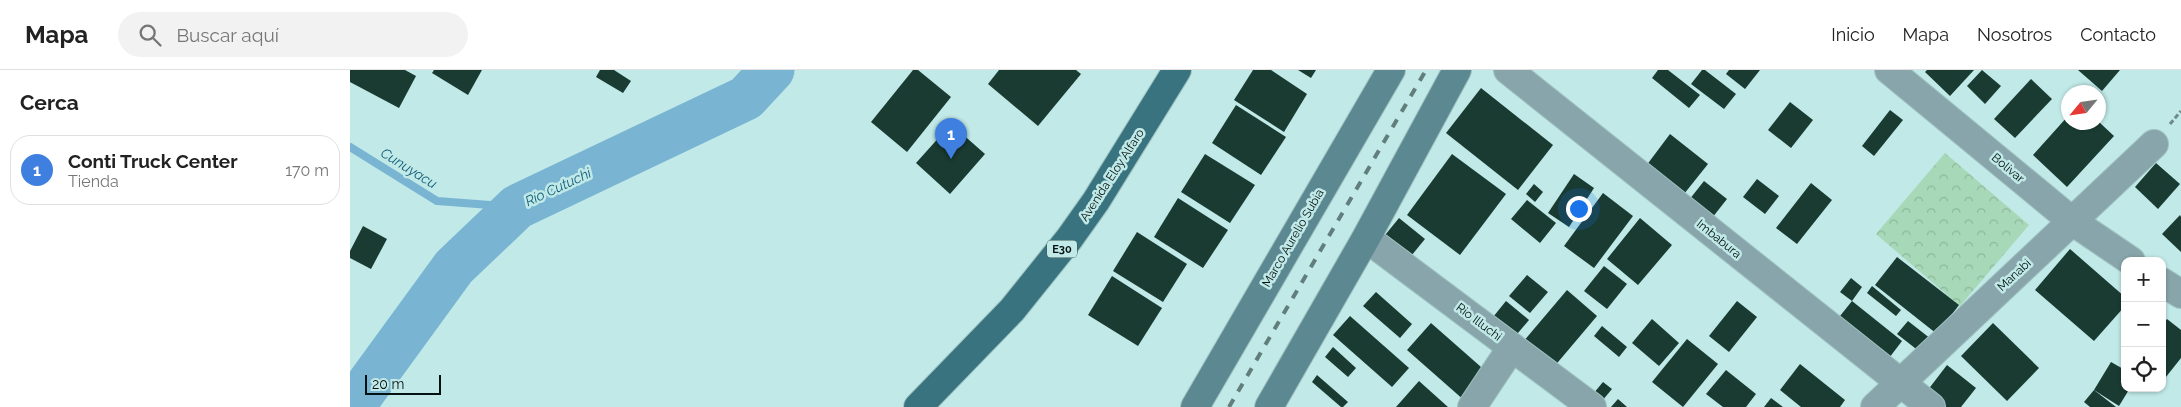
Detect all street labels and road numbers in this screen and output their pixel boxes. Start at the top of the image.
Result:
street label: Avenida Eloy Alfaro [1077,126,1147,224]
street label: Bolivar [1989,150,2028,186]
street label: Marco Aurelio Subia [1259,187,1327,289]
street label: Imbabura [1694,217,1744,261]
road number: E30 [1047,240,1077,258]
street label: Manabi [1994,256,2034,294]
street label: Rio Illuchi [1453,300,1505,344]

